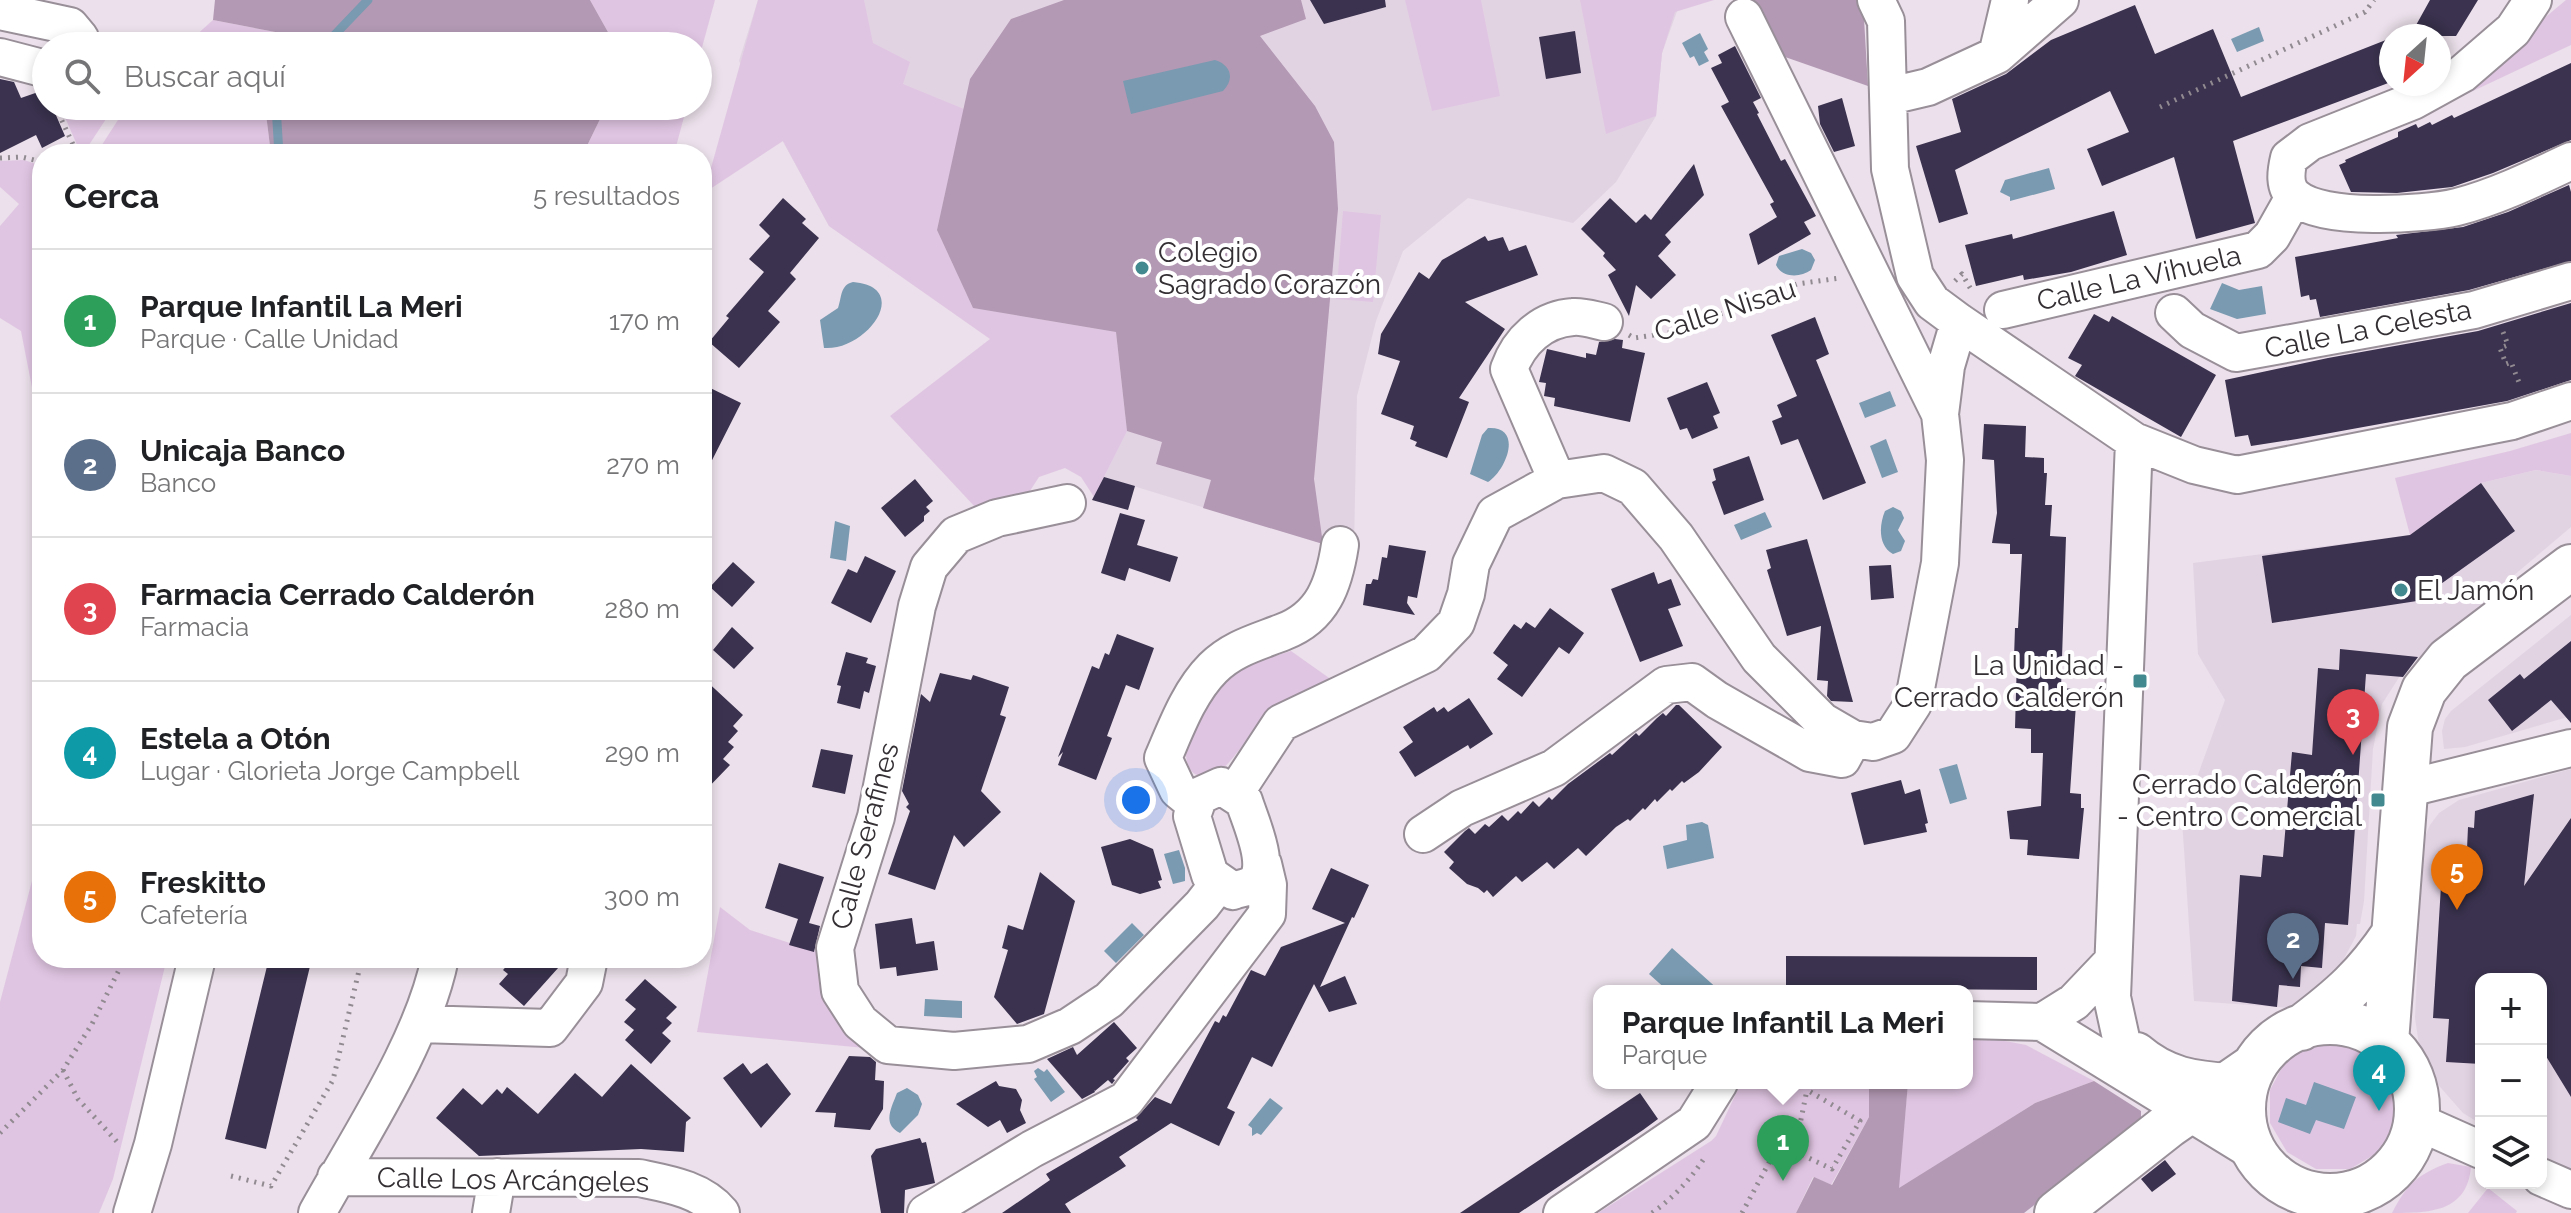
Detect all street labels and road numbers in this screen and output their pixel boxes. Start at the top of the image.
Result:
street label: Calle La Vihuela [2034,238,2244,318]
street label: Calle Nisau [1650,272,1800,348]
street label: Calle La Celesta [2262,293,2474,365]
street label: Calle Serafines [824,739,906,933]
street label: Calle Los Arcángeles [377,1161,649,1199]

